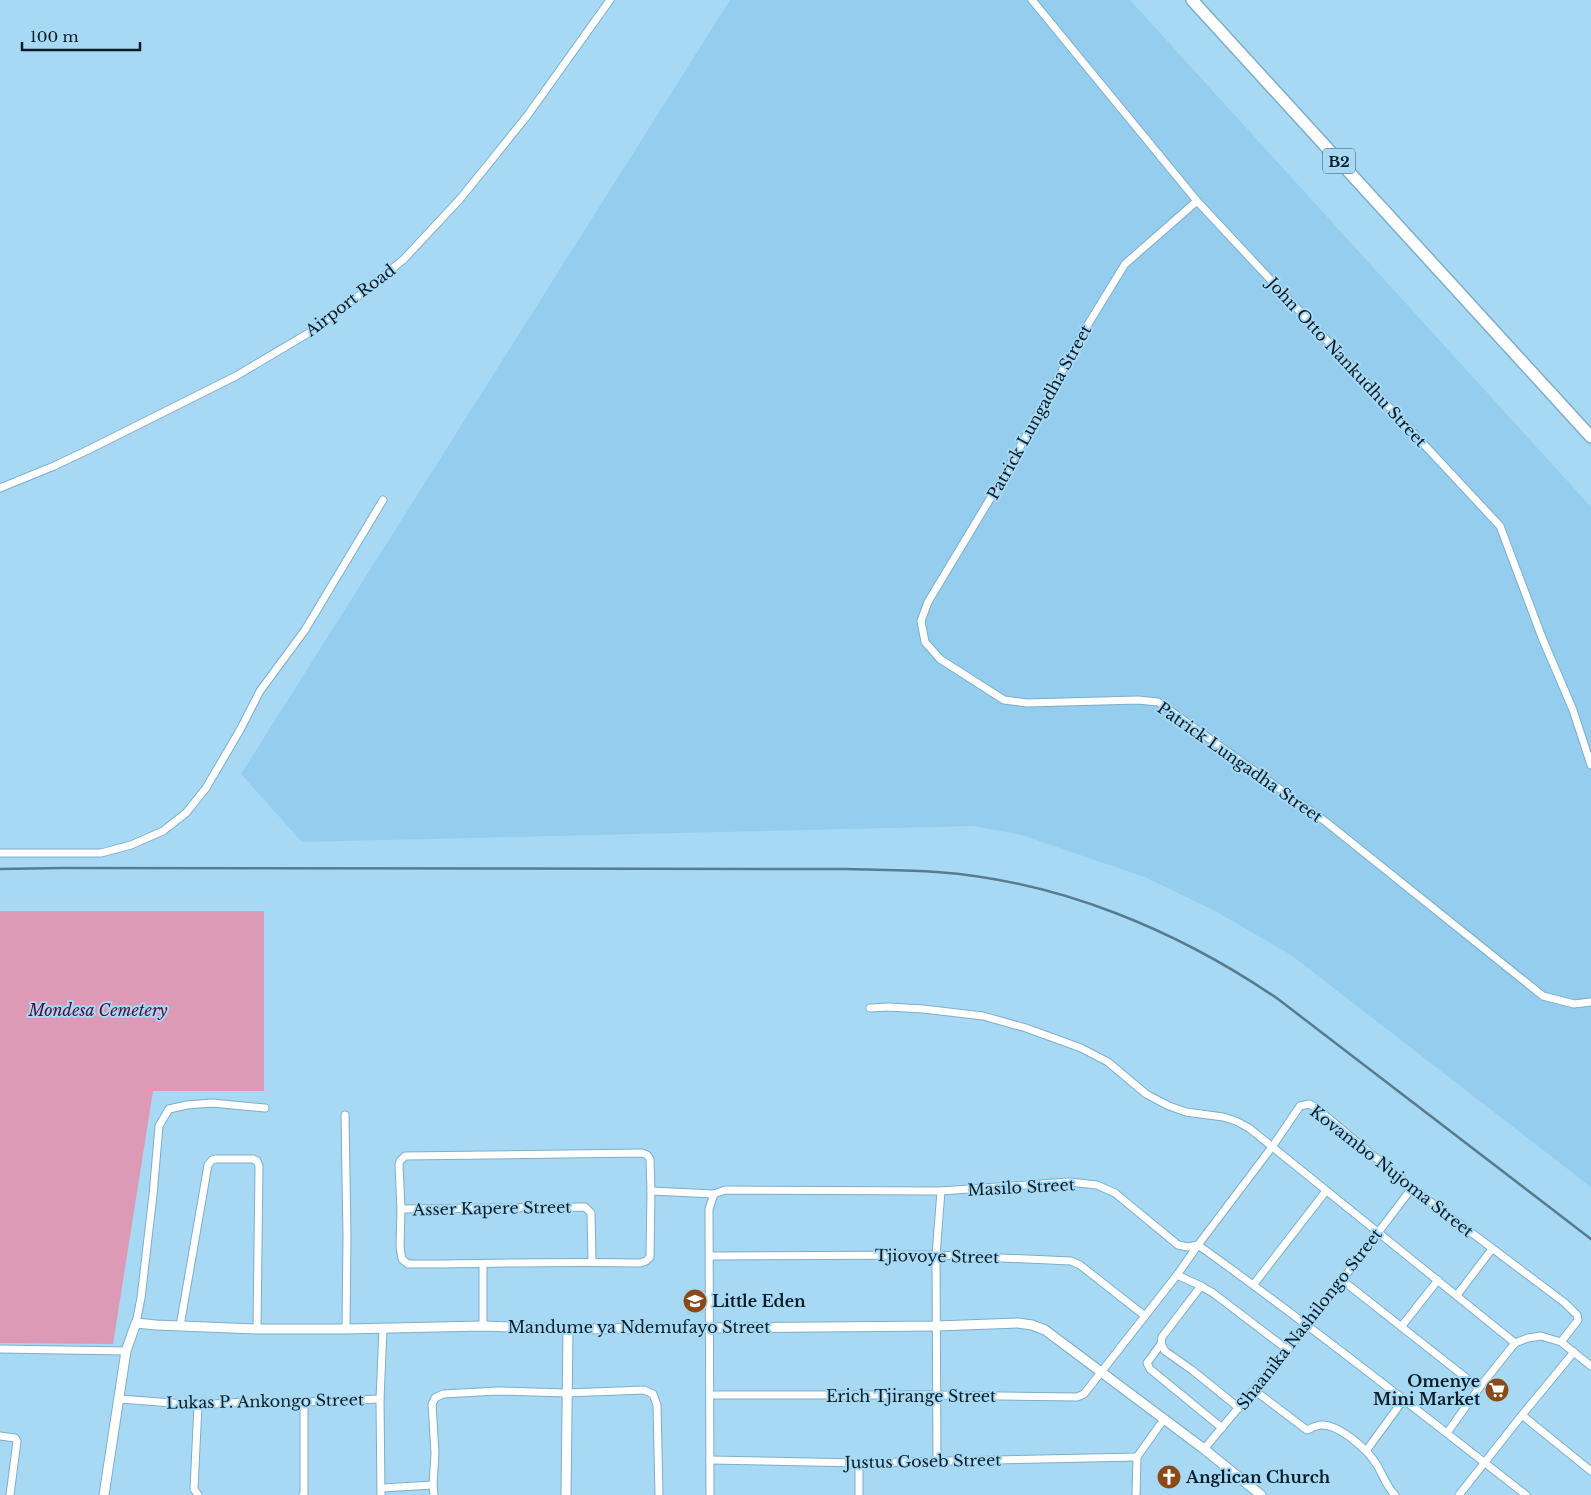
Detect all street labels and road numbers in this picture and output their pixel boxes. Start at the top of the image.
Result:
road number: B2 [1323,148,1355,174]
street label: Airport Road [300,260,399,341]
street label: John Otto Nankudhu Street [1262,272,1431,451]
street label: Patrick Lungadha Street [983,321,1095,503]
street label: Patrick Lungadha Street [1154,697,1326,827]
street label: Kovambo Nujoma Street [1306,1101,1478,1241]
street label: Masilo Street [967,1174,1075,1200]
street label: Asser Kapere Street [412,1197,571,1219]
street label: Shaanika Nashilongo Street [1232,1224,1386,1414]
street label: Tjiovoye Street [875,1245,999,1267]
street label: Mandume ya Ndemufayo Street [508,1317,770,1337]
street label: Erich Tjirange Street [826,1386,996,1406]
street label: Lukas P. Ankongo Street [166,1389,364,1413]
street label: Justus Goseb Street [843,1450,1001,1472]

